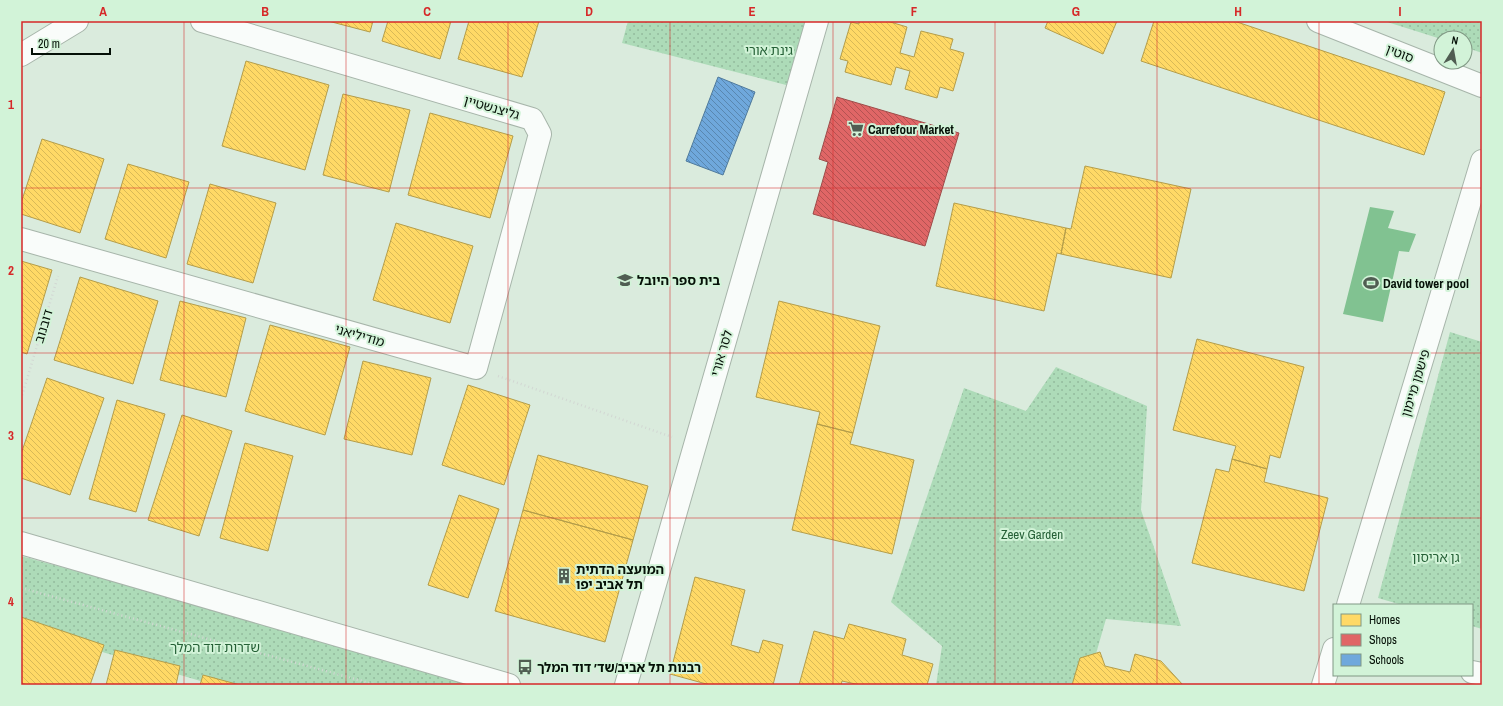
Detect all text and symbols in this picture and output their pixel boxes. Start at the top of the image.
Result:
text: A [99,3,107,20]
text: B [261,3,269,20]
text: C [423,3,431,20]
text: D [585,3,593,20]
text: E [748,3,756,20]
text: F [911,3,918,20]
text: G [1072,3,1080,20]
text: H [1234,3,1242,20]
text: I [1399,3,1402,20]
scale bar [32,30,110,56]
north arrow [1433,30,1473,70]
text: N [1450,33,1459,48]
text: 20 m [38,36,60,52]
street label: סוטין [1384,40,1416,66]
park label: גינת אורי [745,42,793,59]
street label: גליצנשטיין [462,91,522,124]
text: 1 [8,96,14,113]
supermarket icon: Carrefour Market [847,120,865,138]
place label: Carrefour Market [868,121,954,138]
text: 2 [8,262,14,279]
school or university icon: בית ספר היובל [616,271,634,289]
place label: בית ספר היובל [637,272,720,289]
sports icon: David tower pool [1362,274,1380,292]
place label: David tower pool [1383,275,1469,292]
street label: דובנוב [30,307,57,345]
street label: מודיליאני [333,320,387,351]
street label: לסר אורי [707,328,736,378]
street label: פישמן מיימון [1397,347,1434,419]
text: 3 [8,427,14,444]
park label: Zeev Garden [1001,526,1063,543]
park label: גן אריסון [1412,549,1460,566]
place label: המועצה הדתית תל אביב יפו [576,561,664,593]
building icon: המועצה הדתית תל אביב יפו [555,567,573,585]
text: 4 [8,593,14,610]
legend [1333,604,1473,676]
text: Homes [1369,612,1400,628]
text: Shops [1369,632,1397,648]
park label: שדרות דוד המלך [170,639,260,656]
text: Schools [1369,652,1404,668]
bus stop icon: רבנות תל אביב/שד׳ דוד המלך [516,658,534,676]
place label: רבנות תל אביב/שד׳ דוד המלך [537,659,701,676]

